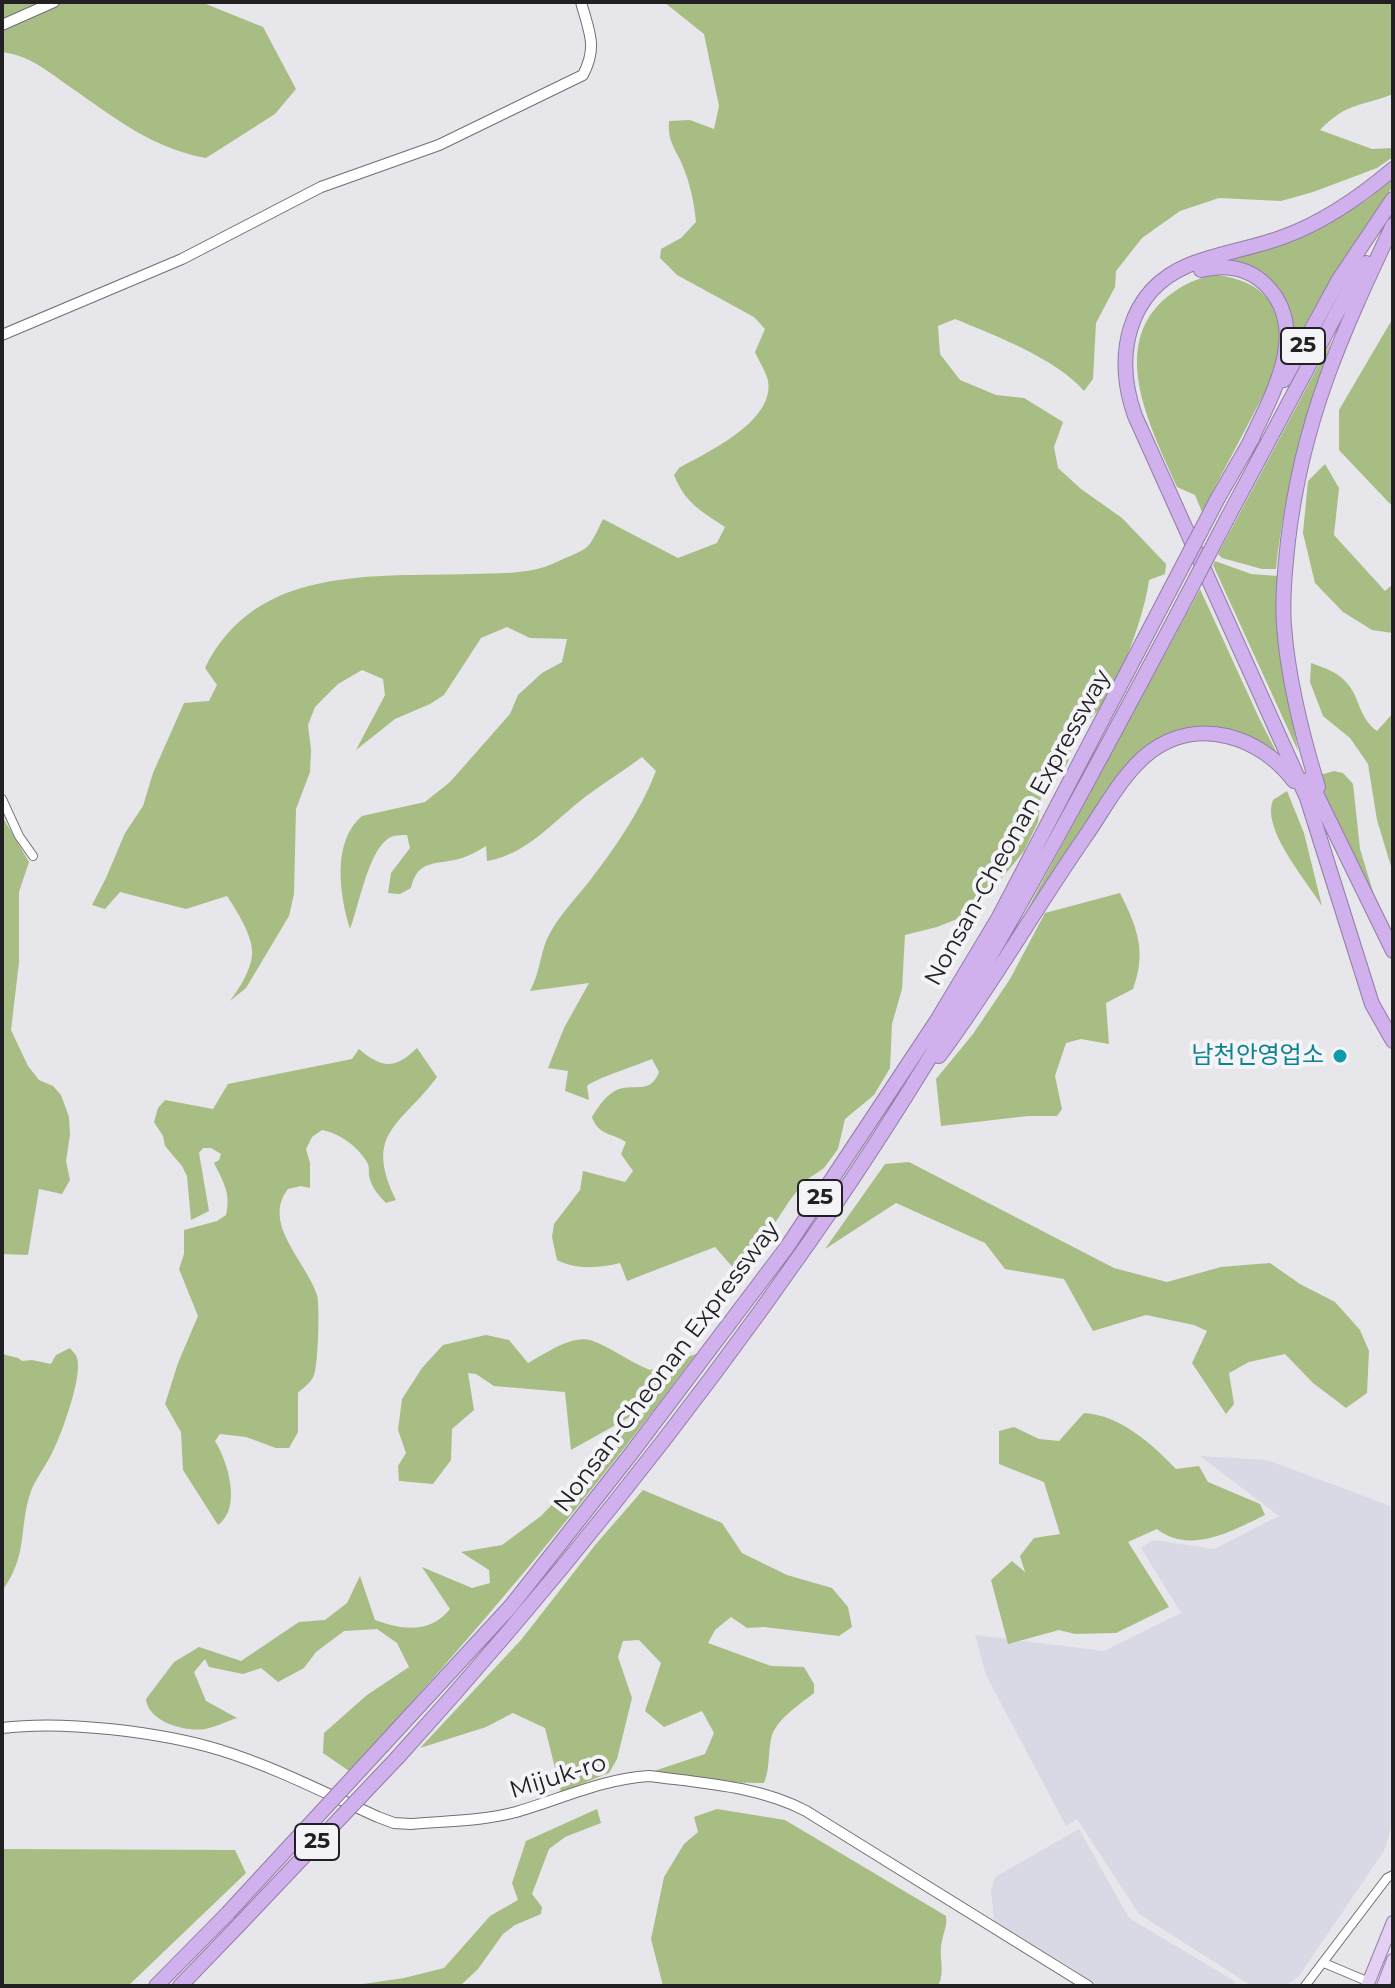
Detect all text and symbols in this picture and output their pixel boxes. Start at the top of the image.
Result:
road number: 25 [1281,328,1325,364]
street label: Nonsan-Cheonan Expressway [919,665,1117,991]
place label: 남천안영업소 [1192,1042,1324,1070]
marker: 남천안영업소 [1331,1047,1349,1065]
road number: 25 [798,1180,842,1216]
street label: Nonsan-Cheonan Expressway [548,1216,786,1518]
street label: Mijuk-ro [506,1749,610,1805]
road number: 25 [295,1824,339,1860]

